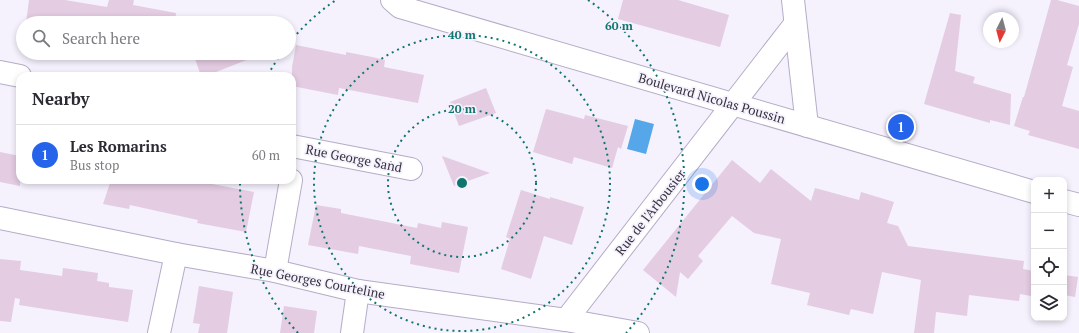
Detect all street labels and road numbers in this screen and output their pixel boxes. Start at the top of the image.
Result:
street label: Boulevard Nicolas Poussin [636,68,788,128]
street label: Rue George Sand [304,140,404,176]
street label: Rue de l'Arbousier [611,165,689,259]
street label: Rue Georges Courteline [249,259,387,303]

